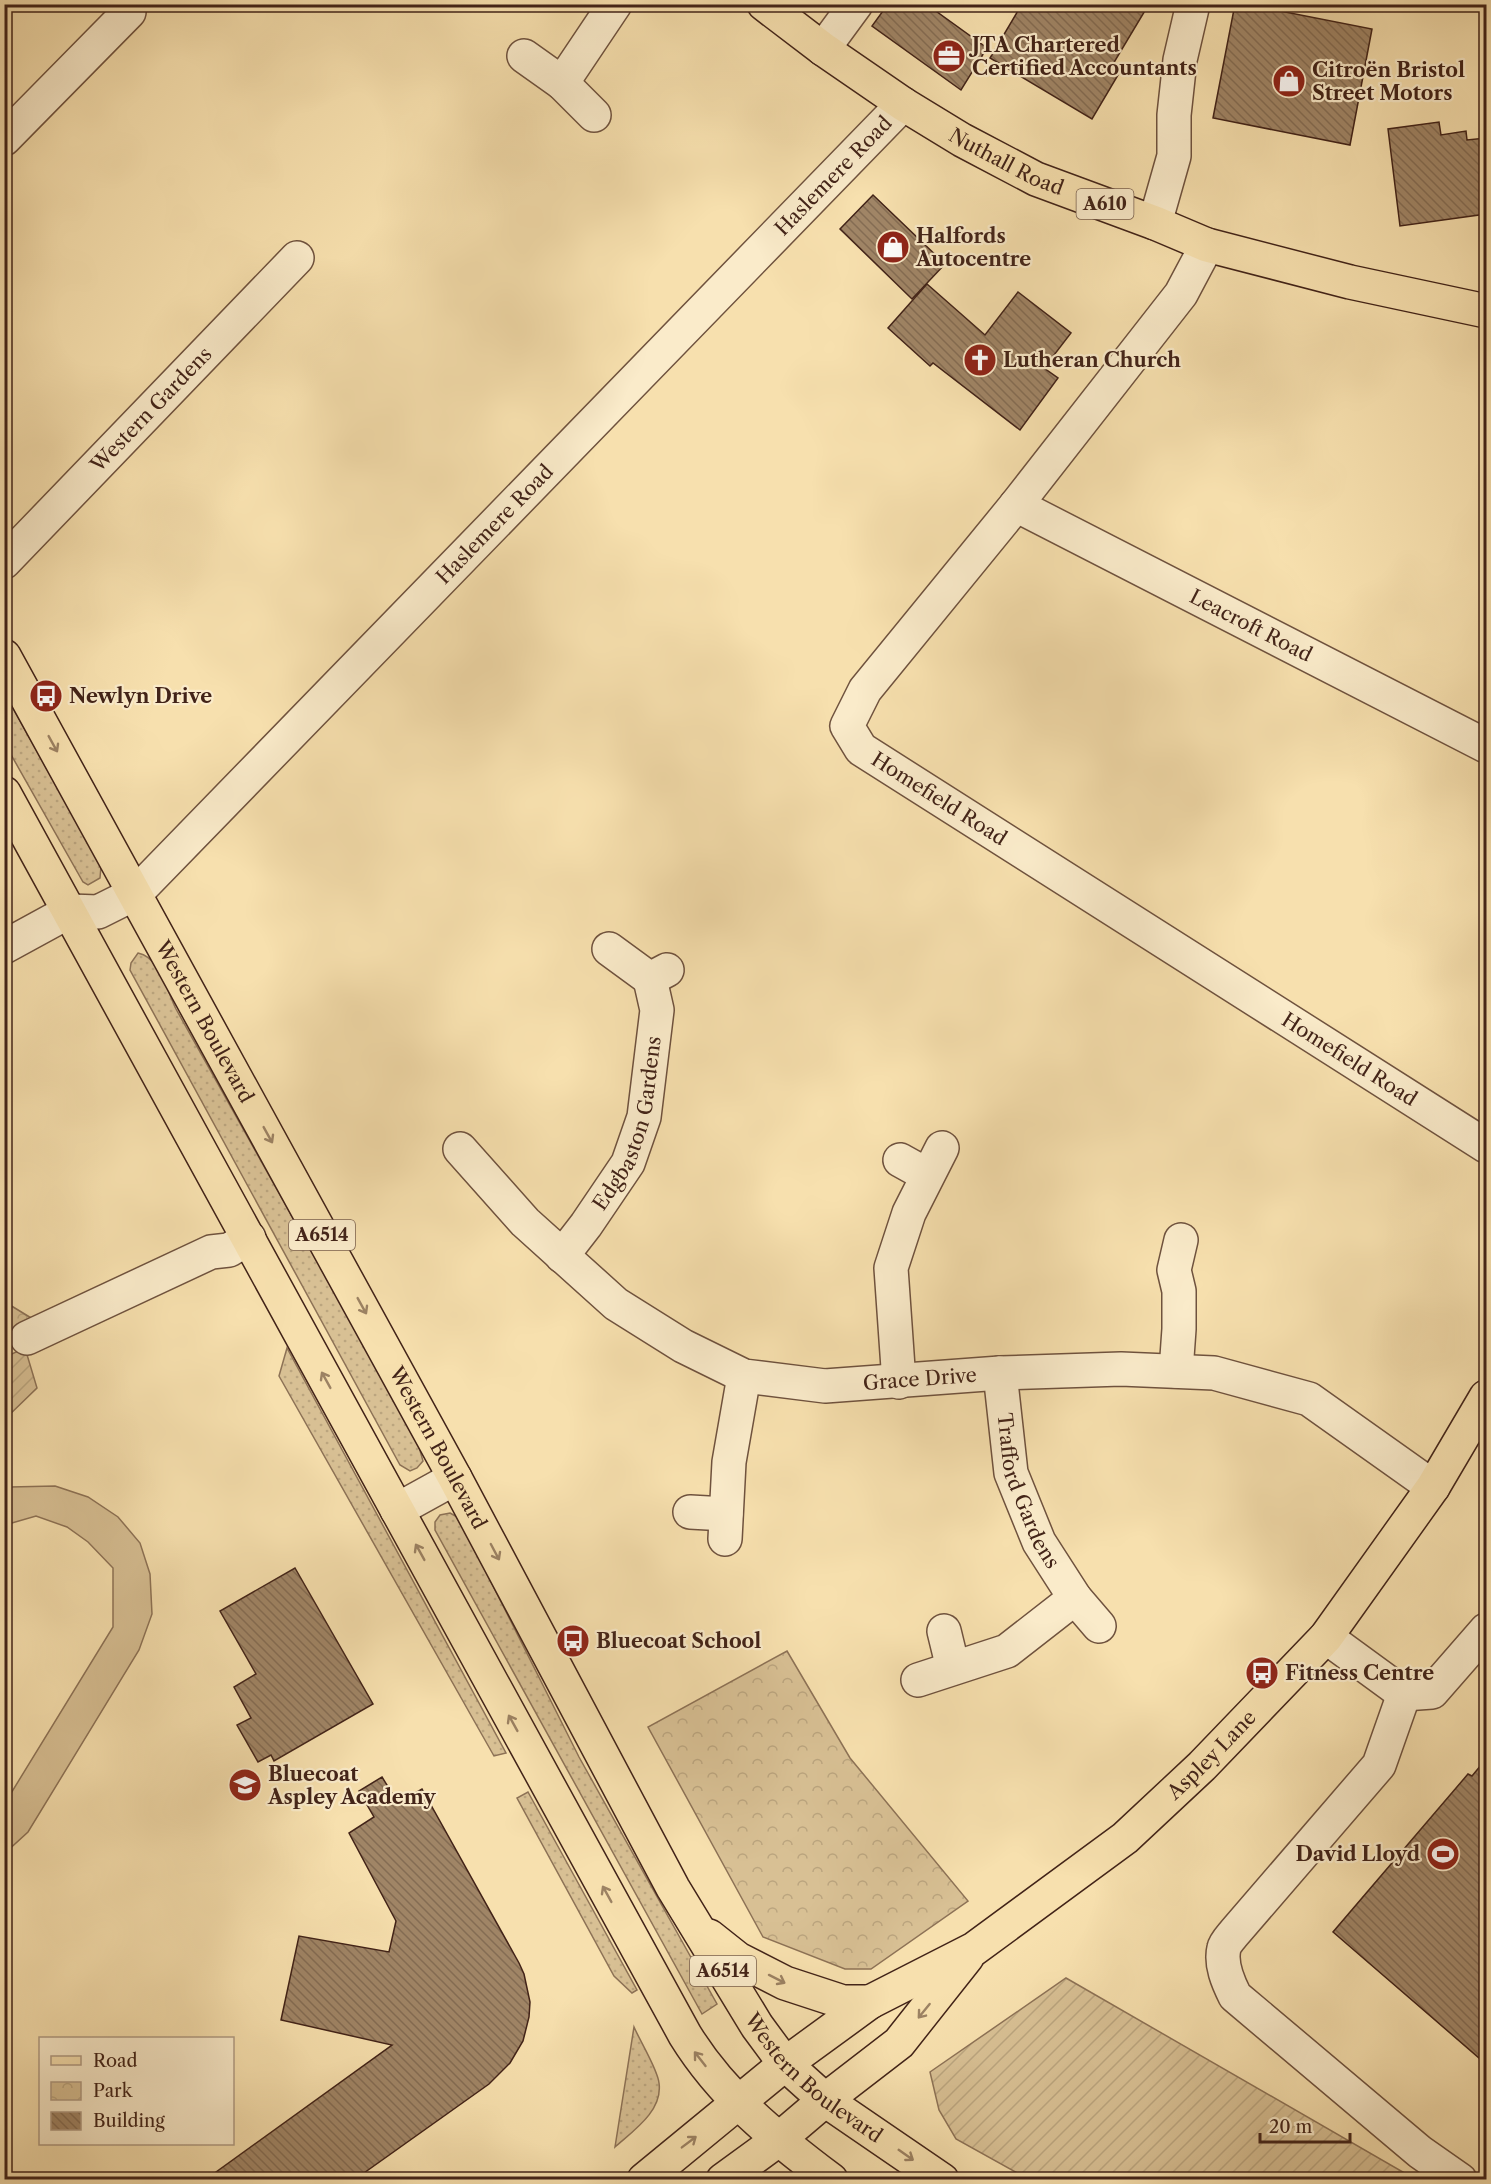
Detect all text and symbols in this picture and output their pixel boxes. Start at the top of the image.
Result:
place label: JTA Chartered Certified Accountants [968,33,1197,80]
office icon: JTA Chartered Certified Accountants [931,38,967,74]
place label: Citroën Bristol Street Motors [1312,58,1465,105]
shop icon: Citroën Bristol Street Motors [1271,63,1307,99]
street label: Haslemere Road [770,111,897,241]
street label: Nuthall Road [945,123,1067,200]
road number: A610 [1076,189,1134,219]
place label: Halfords Autocentre [915,224,1031,271]
shop icon: Halfords Autocentre [875,229,911,265]
street label: Western Gardens [85,342,217,477]
church icon: Lutheran Church [962,342,998,378]
place label: Lutheran Church [1003,348,1181,372]
street label: Haslemere Road [431,459,558,589]
street label: Leacroft Road [1186,584,1316,667]
bus stop icon: Newlyn Drive [28,678,64,714]
place label: Newlyn Drive [69,684,212,708]
one-way arrow [48,734,59,752]
street label: Homefield Road [867,747,1011,851]
street label: Western Boulevard [150,936,259,1107]
street label: Homefield Road [1277,1007,1422,1111]
street label: Edgbaston Gardens [588,1035,666,1215]
one-way arrow [263,1126,274,1144]
road number: A6514 [289,1220,355,1250]
one-way arrow [357,1297,368,1315]
street label: Western Boulevard [384,1362,492,1533]
street label: Grace Drive [862,1363,978,1395]
one-way arrow [320,1372,331,1390]
street label: Trafford Gardens [992,1412,1065,1573]
one-way arrow [490,1542,501,1560]
one-way arrow [414,1543,425,1561]
bus stop icon: Bluecoat School [555,1623,591,1659]
place label: Bluecoat School [596,1629,761,1653]
bus stop icon: Fitness Centre [1244,1655,1280,1691]
place label: Fitness Centre [1285,1661,1434,1685]
street label: Aspley Lane [1161,1705,1261,1805]
one-way arrow [507,1714,518,1732]
place label: Bluecoat Aspley Academy [267,1762,436,1809]
school or university icon: Bluecoat Aspley Academy [227,1767,263,1803]
sports icon: David Lloyd [1425,1836,1461,1872]
place label: David Lloyd [1296,1842,1421,1866]
one-way arrow [601,1885,612,1903]
road number: A6514 [690,1956,756,1986]
one-way arrow [767,1974,785,1985]
one-way arrow [918,2003,931,2019]
street label: Western Boulevard [739,2008,887,2148]
legend [39,2037,234,2145]
text: Road [93,2050,138,2072]
one-way arrow [694,2051,707,2067]
text: Park [93,2080,134,2102]
scale bar [1260,2106,1350,2144]
text: Building [93,2110,165,2132]
text: 20 m [1269,2116,1313,2138]
one-way arrow [681,2136,697,2148]
one-way arrow [898,2149,914,2161]

